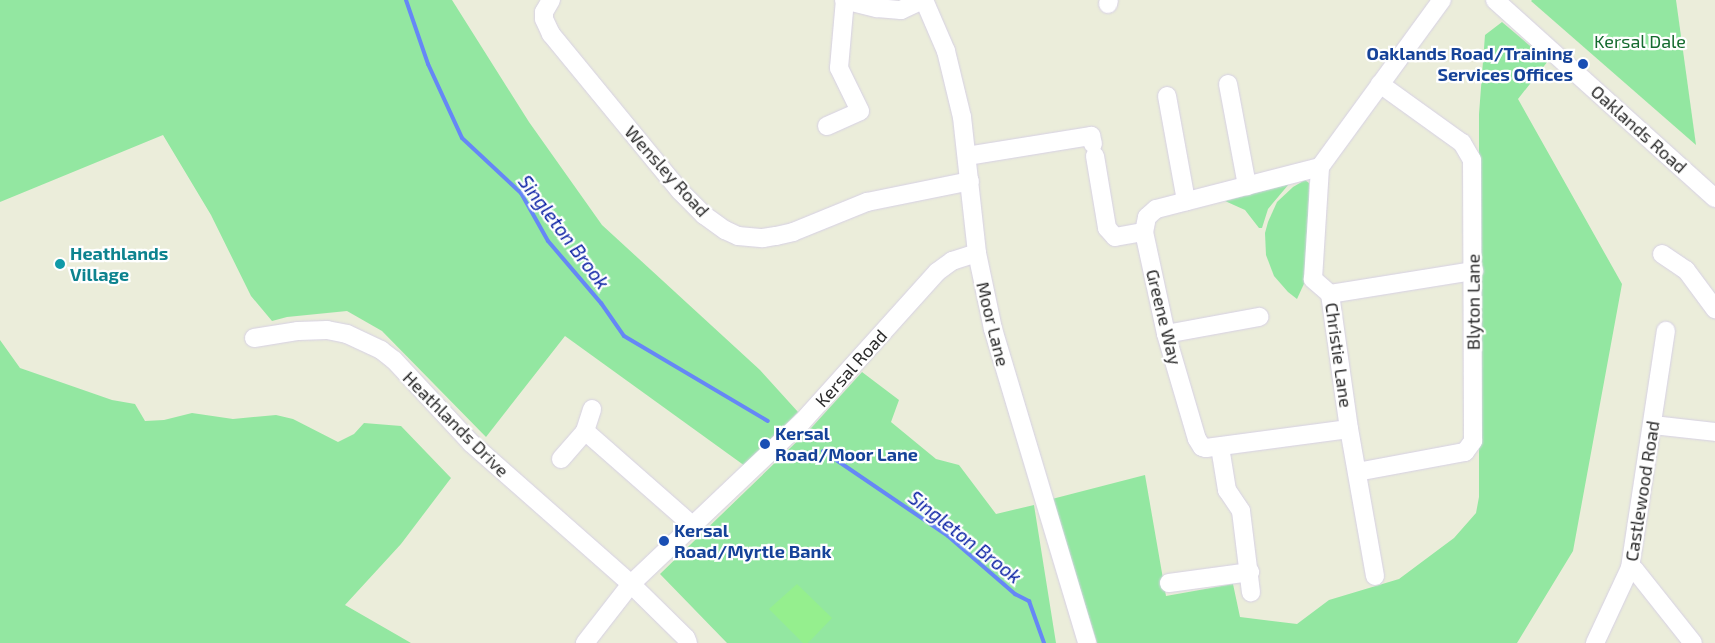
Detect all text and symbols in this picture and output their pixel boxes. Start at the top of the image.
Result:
park label: Kersal Dale [1594,30,1686,52]
place label: Oaklands Road/Training Services Offices [1367,43,1573,86]
marker: Oaklands Road/Training Services Offices [1577,58,1589,70]
street label: Oaklands Road [1587,80,1691,178]
street label: Wensley Road [620,121,714,221]
water label: Singleton Brook [514,171,614,293]
place label: Heathlands Village [70,243,168,286]
street label: Blyton Lane [1462,254,1484,350]
marker: Heathlands Village [54,258,66,270]
street label: Greene Way [1142,267,1186,367]
street label: Moor Lane [972,279,1014,369]
street label: Christie Lane [1321,301,1357,409]
street label: Kersal Road [810,325,892,411]
street label: Heathlands Drive [399,367,513,481]
street label: Castlewood Road [1620,419,1664,563]
place label: Kersal Road/Moor Lane [775,423,918,466]
marker: Kersal Road/Moor Lane [759,438,771,450]
water label: Singleton Brook [904,486,1026,588]
place label: Kersal Road/Myrtle Bank [674,520,831,562]
marker: Kersal Road/Myrtle Bank [658,535,670,547]

